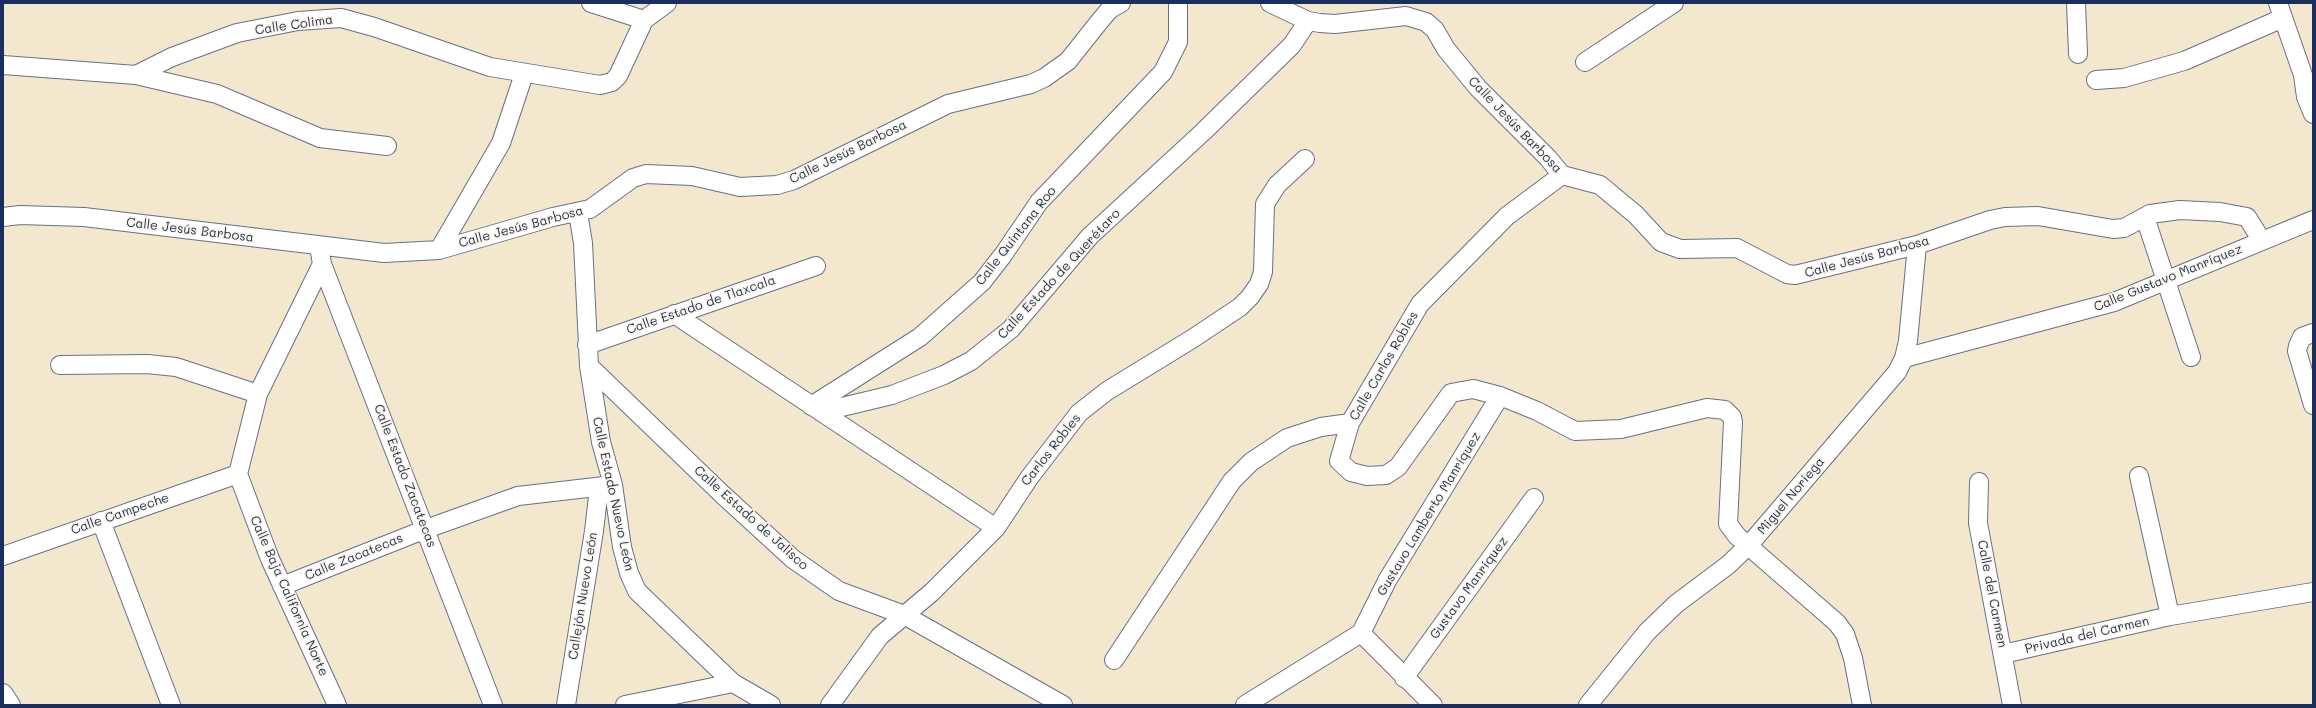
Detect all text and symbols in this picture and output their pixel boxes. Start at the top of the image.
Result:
street label: Calle Colima [254,12,334,38]
street label: Calle Jesús Barbosa [1465,73,1565,177]
street label: Calle Jesús Barbosa [787,117,909,187]
street label: Calle Quintana Roo [972,183,1060,289]
street label: Calle Jesús Barbosa [457,203,585,251]
street label: Calle Estado de Querétaro [995,206,1123,342]
street label: Calle Jesús Barbosa [125,214,255,246]
street label: Calle Jesús Barbosa [1803,233,1931,281]
street label: Calle Gustavo Manríquez [2091,241,2245,315]
street label: Calle Estado de Tlaxcala [624,272,778,338]
street label: Calle Carlos Robles [1346,309,1422,423]
street label: Calle Estado Zacatecas [370,402,440,550]
street label: Carlos Robles [1018,411,1084,489]
street label: Calle Estado Nuevo León [589,416,637,572]
street label: Gustavo Lamberto Manríquez [1374,429,1484,599]
street label: Miguel Noriega [1754,454,1828,538]
street label: Calle Estado de Jalisco [691,463,811,573]
street label: Calle Campeche [69,490,171,538]
street label: Calle Baja California Norte [247,513,331,679]
street label: Calle Zacatecas [303,530,405,584]
street label: Callejón Nuevo León [565,531,601,661]
street label: Gustavo Manríquez [1427,534,1511,642]
street label: Calle del Carmen [1974,539,2010,649]
street label: Privada del Carmen [2023,613,2151,657]

